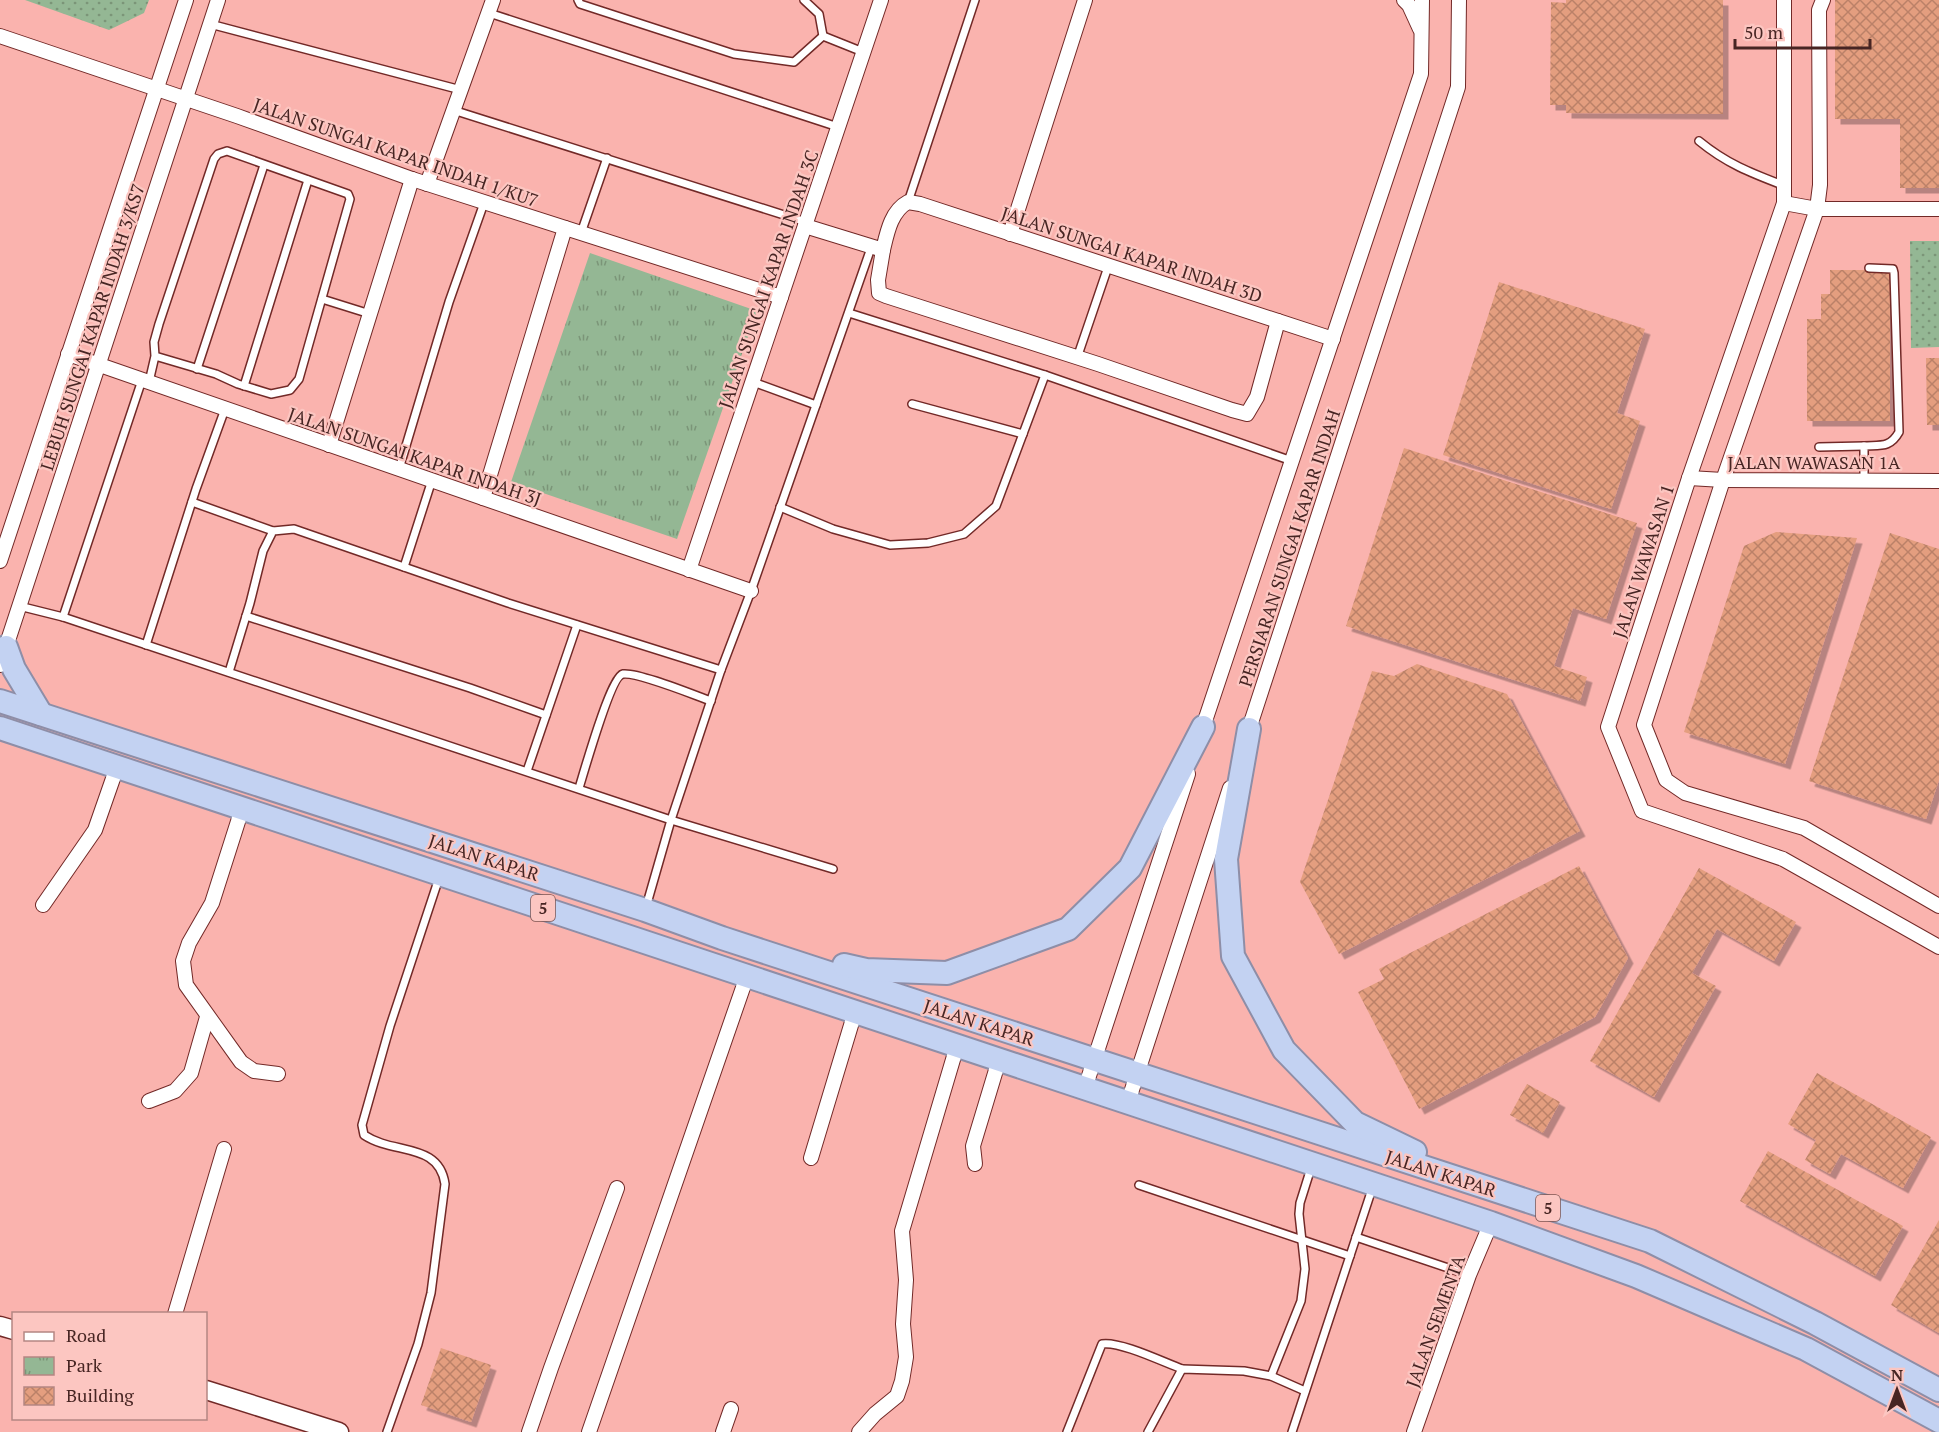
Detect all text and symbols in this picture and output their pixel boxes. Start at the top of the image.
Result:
scale bar [1735,12,1870,50]
text: 50 m [1744,20,1784,44]
street label: JALAN SUNGAI KAPAR INDAH 1/KU7 [250,92,542,212]
street label: JALAN SUNGAI KAPAR INDAH 3C [712,147,824,411]
street label: LEBUH SUNGAI KAPAR INDAH 3/KS7 [34,181,150,473]
street label: JALAN SUNGAI KAPAR INDAH 3D [999,200,1265,308]
street label: JALAN SUNGAI KAPAR INDAH 3J [285,401,545,511]
street label: PERSIARAN SUNGAI KAPAR INDAH [1233,406,1345,690]
street label: JALAN WAWASAN 1A [1728,450,1901,474]
street label: JALAN WAWASAN 1 [1607,481,1679,641]
street label: JALAN KAPAR [426,828,543,886]
road number: 5 [531,895,555,921]
street label: JALAN KAPAR [921,993,1038,1051]
street label: JALAN KAPAR [1383,1144,1500,1202]
road number: 5 [1536,1195,1560,1221]
street label: JALAN SEMENTA [1400,1251,1470,1391]
legend [12,1312,207,1420]
text: Road [66,1323,106,1347]
text: Park [66,1353,103,1377]
north arrow [1867,1360,1927,1420]
text: N [1891,1364,1903,1386]
text: Building [66,1383,134,1407]

